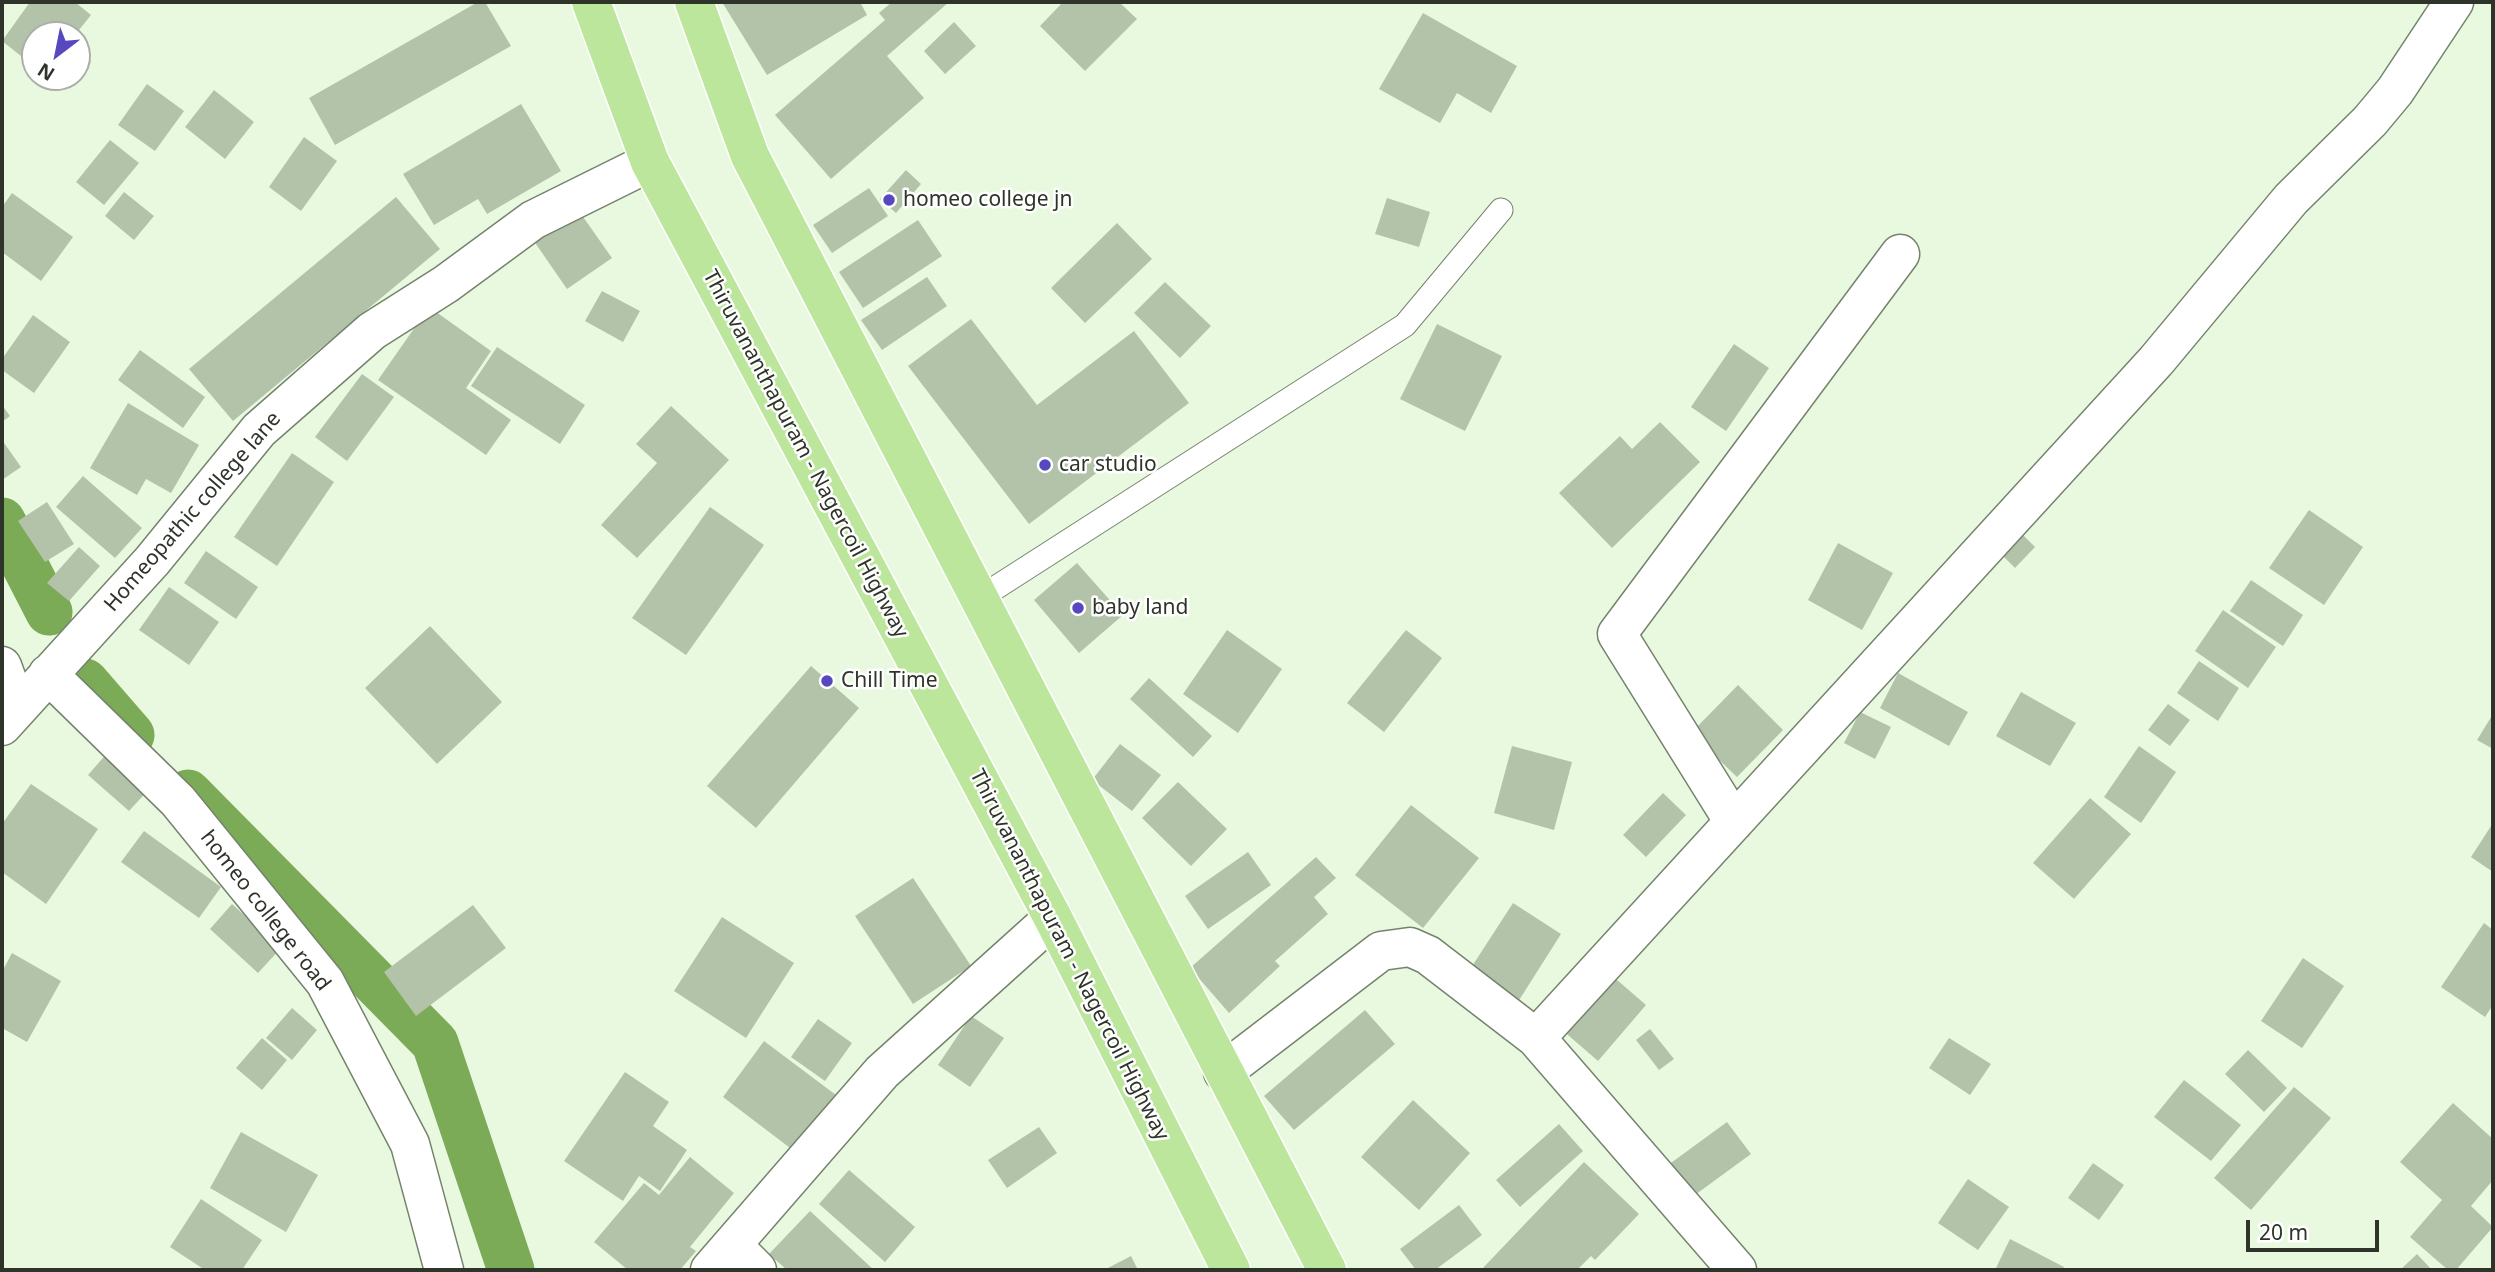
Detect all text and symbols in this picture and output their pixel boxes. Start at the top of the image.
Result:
north arrow [21,21,91,91]
text: N [32,57,59,87]
place label: homeo college jn [903,187,1072,213]
marker: homeo college jn [881,192,897,208]
street label: Thiruvananthapuram - Nagercoil Highway [697,266,913,642]
street label: Homeopathic college lane [99,407,287,617]
place label: car studio [1059,452,1157,478]
marker: car studio [1037,457,1053,473]
place label: baby land [1092,595,1188,621]
marker: baby land [1070,600,1086,616]
place label: Chill Time [841,668,938,694]
marker: Chill Time [819,673,835,689]
street label: Thiruvananthapuram - Nagercoil Highway [964,765,1174,1145]
street label: homeo college road [195,826,335,996]
scale bar [2250,1206,2383,1250]
text: 20 m [2259,1218,2308,1246]

